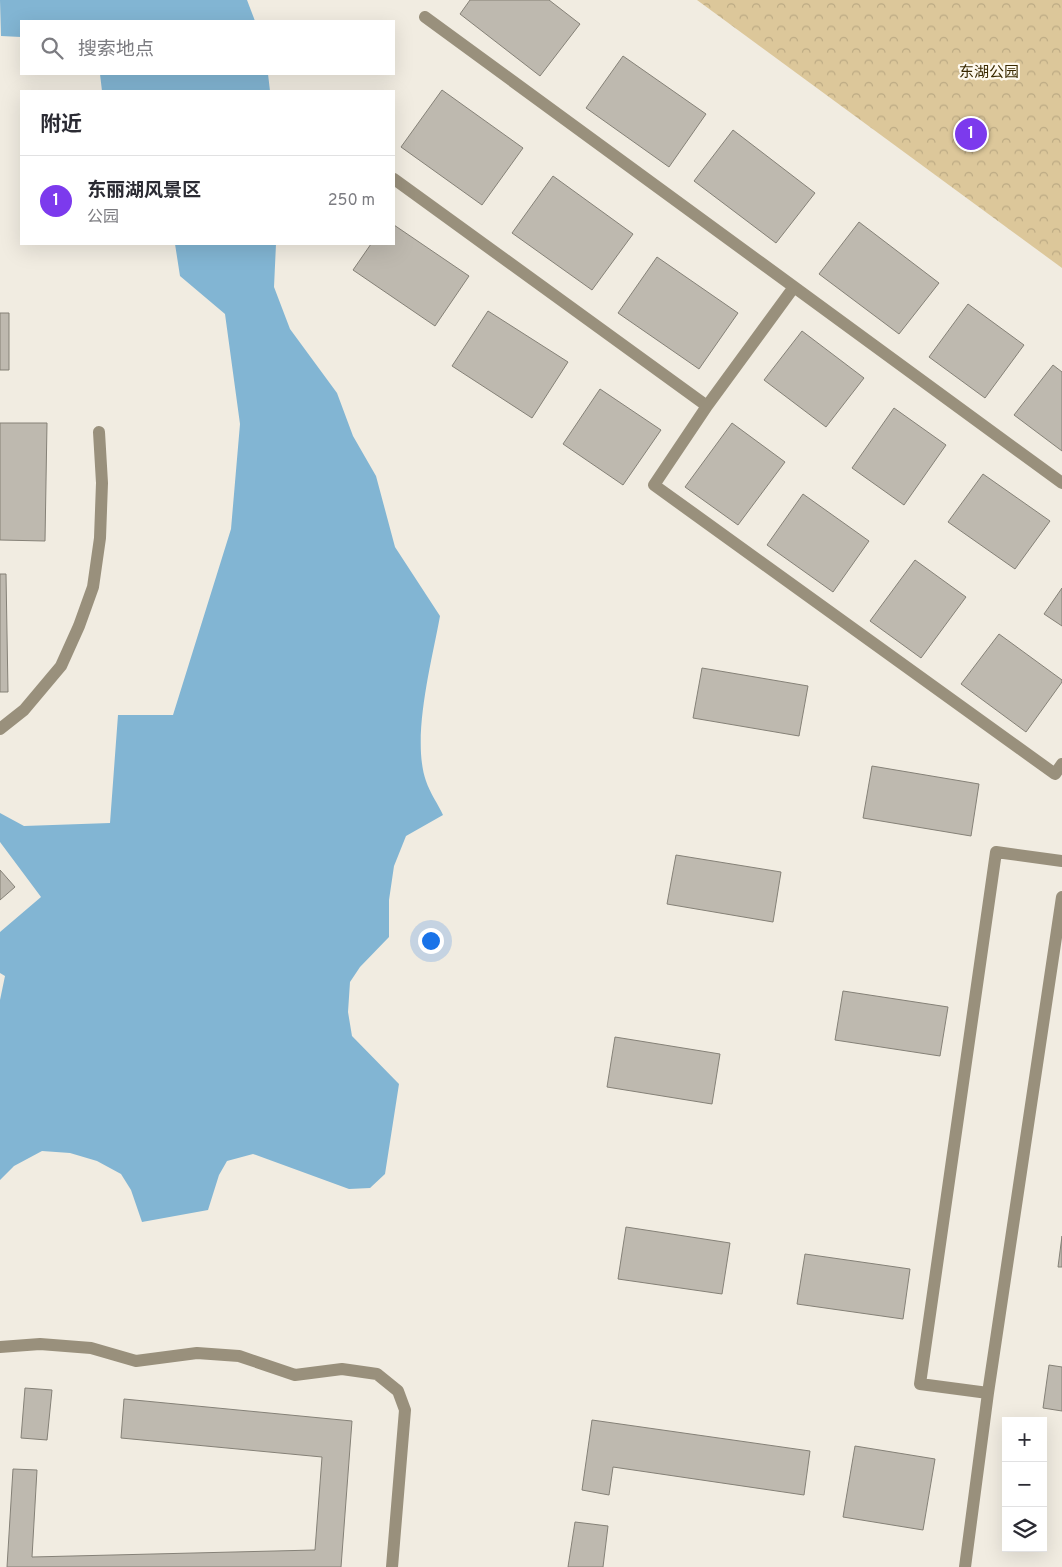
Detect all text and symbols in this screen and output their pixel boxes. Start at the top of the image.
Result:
search box [20,20,395,75]
icon: search [38,34,66,62]
text: 搜索地点 [78,38,154,62]
park label: 东湖公园 [959,64,1019,83]
text: 附近 [40,112,82,139]
pin: 1 [955,115,987,153]
text: 东丽湖风景区 [87,179,201,203]
text: 1 [53,191,59,211]
text: 250 m [328,191,375,211]
text: 公园 [87,208,119,228]
your location [418,928,444,954]
map controls [1002,1417,1047,1552]
button: + [1002,1417,1047,1462]
button: − [1002,1462,1047,1507]
button: layers [1002,1507,1047,1552]

